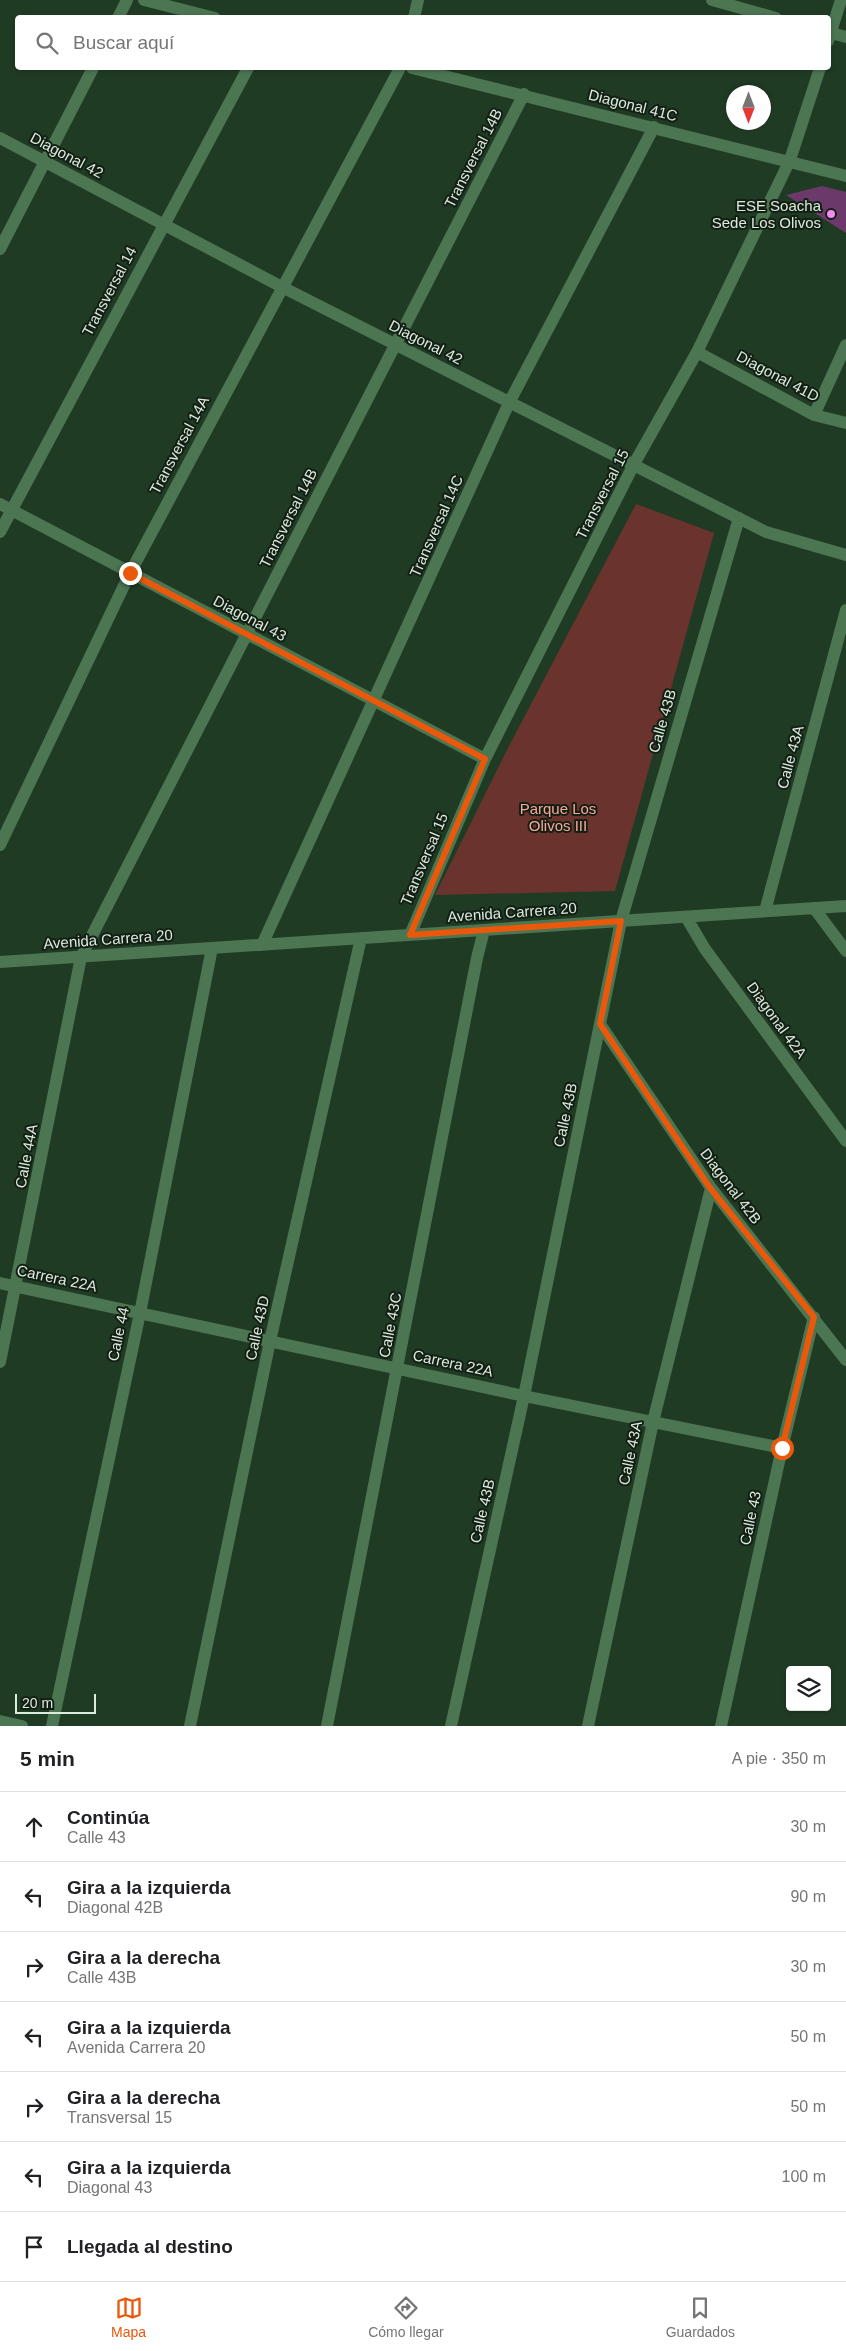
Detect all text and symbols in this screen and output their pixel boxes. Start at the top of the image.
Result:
search box [15,15,831,70]
icon: search [33,29,61,57]
text: Buscar aquí [73,32,174,53]
north arrow [726,85,771,130]
street label: Diagonal 41C [587,86,679,124]
street label: Transversal 14B [441,106,505,210]
street label: Diagonal 42 [28,129,106,181]
place label: ESE Soacha Sede Los Olivos [712,197,822,231]
marker: ESE Soacha Sede Los Olivos [825,208,837,220]
street label: Transversal 14 [78,243,140,339]
street label: Diagonal 42 [386,316,466,368]
street label: Diagonal 41D [734,347,822,405]
street label: Transversal 14A [146,393,212,497]
street label: Transversal 15 [572,446,632,542]
street label: Transversal 14B [256,466,320,570]
street label: Transversal 14C [406,472,466,579]
route end [119,562,142,585]
street label: Diagonal 43 [211,592,289,644]
street label: Calle 43B [645,687,679,755]
street label: Calle 43A [773,723,807,791]
park label: Parque Los Olivos III [520,800,596,834]
street label: Transversal 15 [397,810,451,908]
street label: Avenida Carrera 20 [447,899,577,925]
street label: Avenida Carrera 20 [43,926,173,952]
street label: Diagonal 42A [744,979,810,1061]
street label: Calle 43B [550,1081,580,1149]
street label: Calle 44A [11,1122,41,1190]
street label: Diagonal 42B [697,1145,765,1227]
street label: Carrera 22A [15,1261,99,1295]
street label: Calle 43C [375,1291,405,1359]
street label: Calle 43D [242,1294,272,1362]
street label: Calle 44 [104,1305,132,1363]
street label: Carrera 22A [411,1346,495,1380]
street label: Calle 43A [615,1419,645,1487]
route start [771,1437,794,1460]
street label: Calle 43B [466,1477,498,1545]
street label: Calle 43 [736,1489,764,1547]
map controls [786,1666,831,1711]
button: layers [786,1666,831,1711]
scale bar [15,1691,96,1714]
text: 20 m [22,1695,53,1711]
text: 5 min [20,1747,75,1770]
text: A pie · 350 m [732,1750,826,1767]
text: Continúa [67,1807,149,1828]
icon: ahead [20,1813,48,1841]
text: 30 m [790,1818,826,1835]
text: Calle 43 [67,1829,126,1846]
text: Gira a la izquierda [67,1877,231,1898]
icon: left [20,1883,48,1911]
text: 90 m [790,1888,826,1905]
text: Diagonal 42B [67,1899,163,1916]
text: Gira a la derecha [67,1947,220,1968]
icon: right [20,1953,48,1981]
text: 30 m [790,1958,826,1975]
text: Calle 43B [67,1969,136,1986]
text: Gira a la izquierda [67,2017,231,2038]
icon: left [20,2023,48,2051]
text: 50 m [790,2028,826,2045]
text: Avenida Carrera 20 [67,2039,205,2056]
text: Gira a la derecha [67,2087,220,2108]
icon: right [20,2093,48,2121]
text: 50 m [790,2098,826,2115]
text: Transversal 15 [67,2109,172,2126]
text: Gira a la izquierda [67,2157,231,2178]
icon: left [20,2163,48,2191]
text: 100 m [782,2168,826,2185]
text: Diagonal 43 [67,2179,152,2196]
icon: arrive [20,2233,48,2261]
text: Llegada al destino [67,2236,233,2257]
tab: Mapa [111,2294,146,2340]
tab: Cómo llegar [368,2294,444,2340]
tab: Guardados [666,2294,735,2340]

